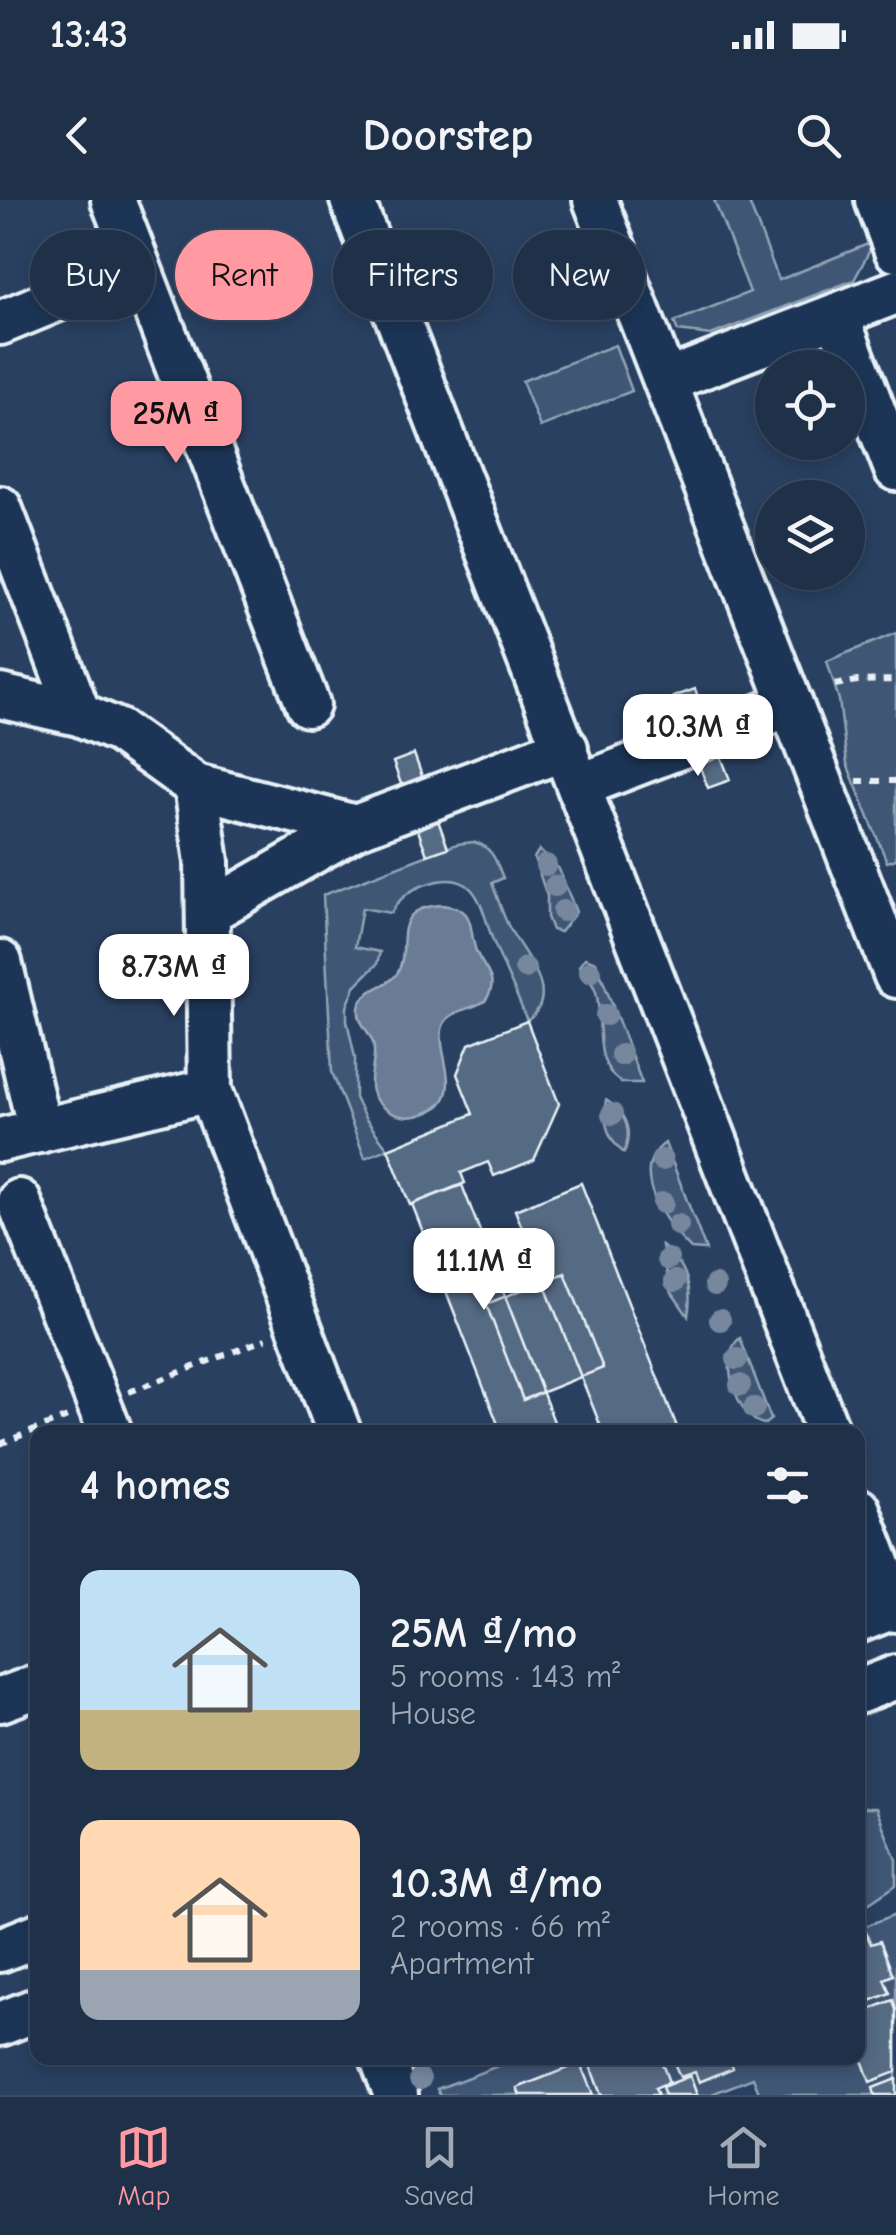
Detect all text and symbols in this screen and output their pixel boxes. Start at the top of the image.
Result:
text: 13:43 [50,13,128,57]
icon: back [50,108,105,163]
icon: search [791,108,846,163]
text: Doorstep [362,109,534,161]
chip: Buy [30,230,155,320]
chip: Rent [175,230,313,320]
chip: Filters [333,230,493,320]
chip: New [513,230,645,320]
map controls [755,350,865,590]
button: locate [755,350,865,460]
pin: 25M ₫ [106,381,246,466]
text: 25M ₫ [133,395,219,432]
button: layers [755,480,865,590]
pin: 10.3M ₫ [606,694,790,779]
text: 10.3M ₫ [645,708,751,745]
pin: 8.73M ₫ [82,934,266,1019]
text: 8.73M ₫ [121,948,227,985]
pin: 11.1M ₫ [392,1228,576,1313]
text: 11.1M ₫ [435,1242,533,1279]
icon: filters [760,1458,815,1513]
text: 4 homes [80,1461,230,1510]
text: 25M ₫/mo [390,1609,577,1658]
icon: home [160,1610,280,1730]
text: 5 rooms · 143 m² [390,1658,620,1695]
text: House [390,1695,476,1732]
text: 10.3M ₫/mo [390,1859,603,1908]
icon: home [160,1860,280,1980]
text: 2 rooms · 66 m² [390,1908,610,1945]
text: Apartment [390,1945,533,1982]
tab: Map [116,2120,171,2212]
tab: Saved [404,2120,474,2212]
tab: Home [707,2120,780,2212]

